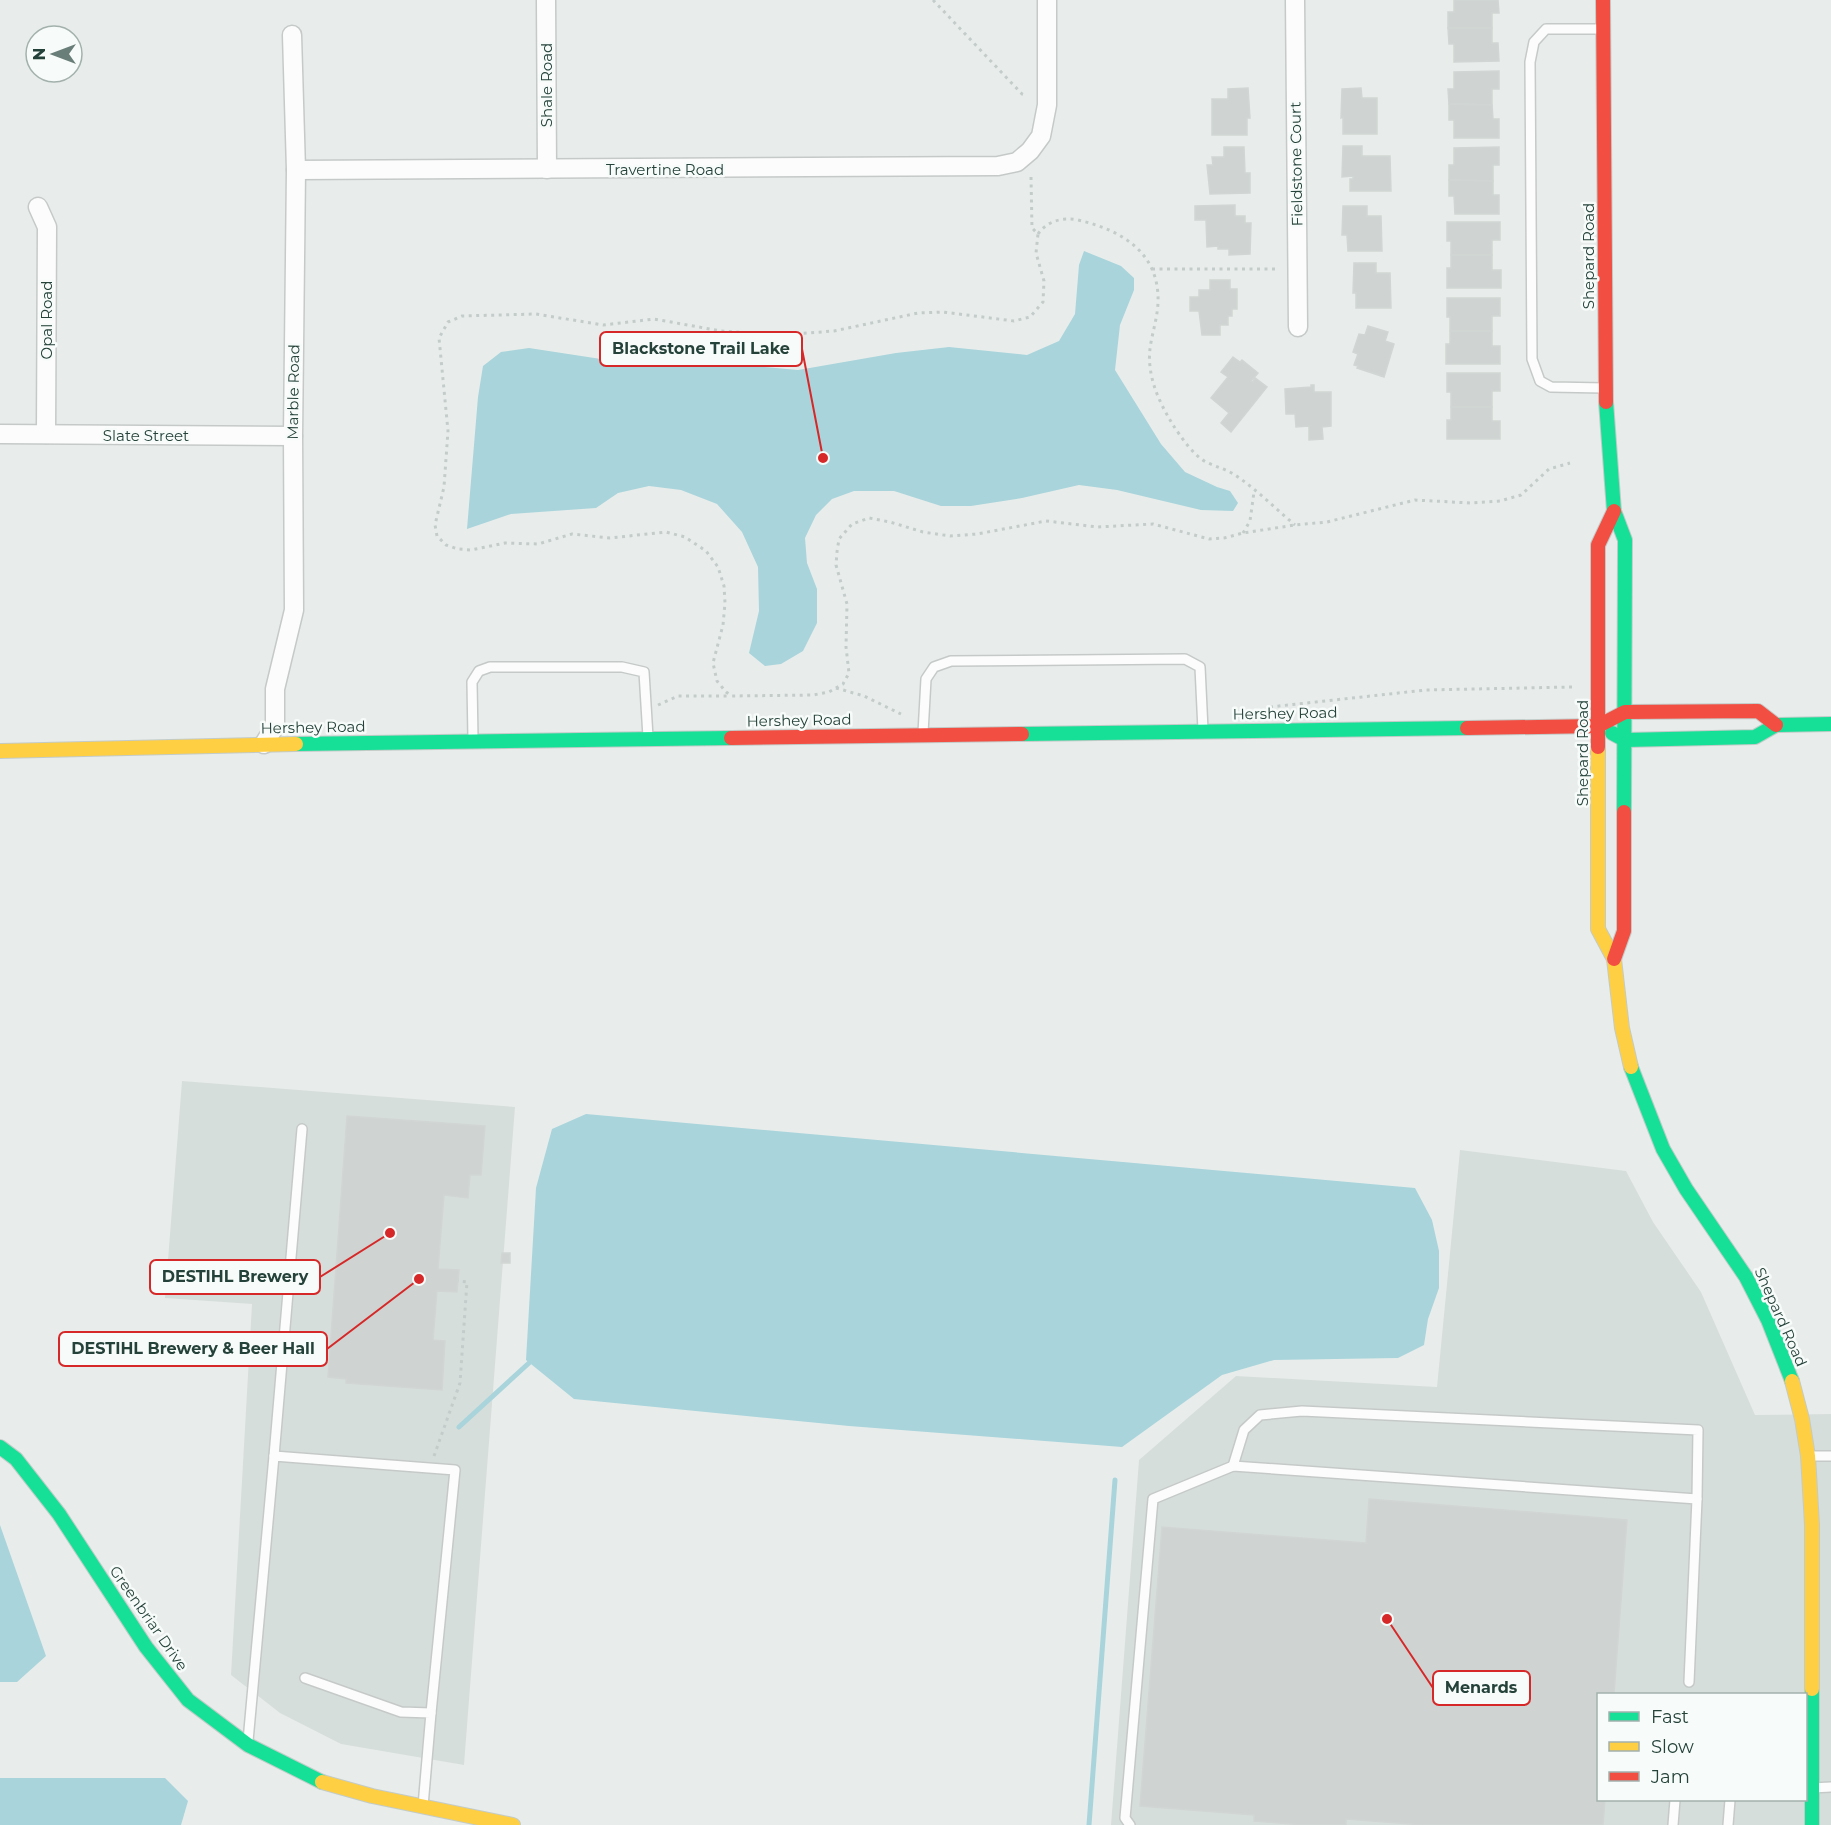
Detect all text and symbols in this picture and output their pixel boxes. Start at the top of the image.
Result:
north arrow [24,24,84,84]
street label: Shale Road [537,43,556,127]
text: N [30,48,49,60]
street label: Fieldstone Court [1285,102,1307,226]
street label: Travertine Road [606,160,724,179]
street label: Shepard Road [1579,203,1598,309]
street label: Opal Road [37,281,56,359]
callout: Blackstone Trail Lake [600,332,802,366]
text: Blackstone Trail Lake [612,339,790,358]
street label: Marble Road [283,344,303,440]
street label: Slate Street [103,426,189,445]
street label: Shepard Road [1573,700,1592,806]
street label: Hershey Road [1232,703,1338,723]
street label: Hershey Road [746,710,852,730]
street label: Hershey Road [260,717,366,737]
callout: DESTIHL Brewery [150,1260,320,1294]
street label: Shepard Road [1751,1264,1811,1370]
text: DESTIHL Brewery [162,1267,309,1286]
callout: DESTIHL Brewery & Beer Hall [59,1332,327,1366]
text: DESTIHL Brewery & Beer Hall [71,1339,315,1358]
street label: Greenbriar Drive [106,1562,192,1674]
callout: Menards [1433,1671,1530,1705]
text: Menards [1445,1678,1518,1697]
legend [1597,1693,1807,1801]
text: Fast [1651,1706,1689,1728]
text: Slow [1651,1736,1694,1758]
text: Jam [1650,1766,1690,1788]

